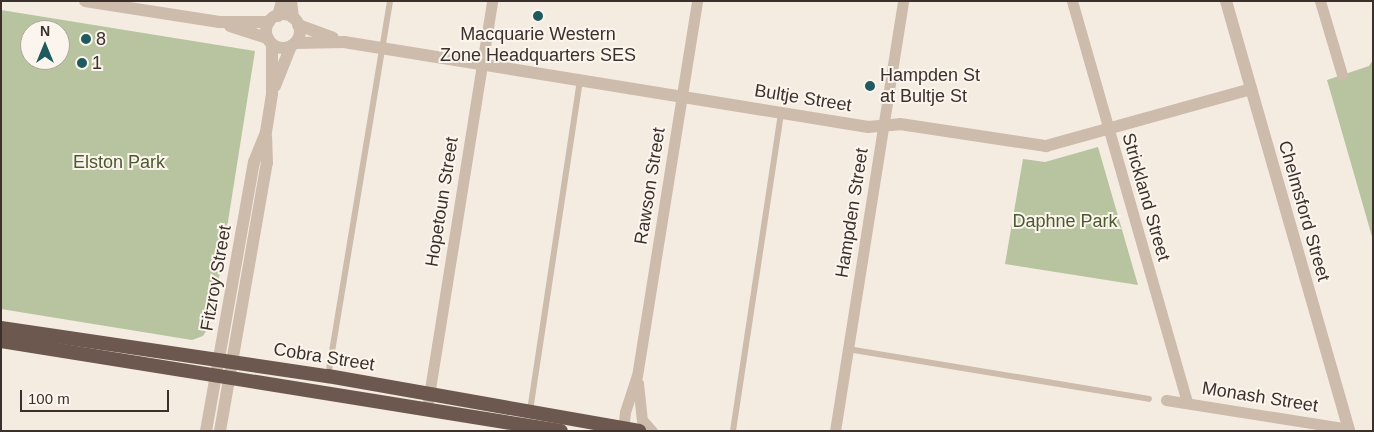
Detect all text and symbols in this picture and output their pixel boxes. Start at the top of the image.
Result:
marker: Macquarie Western Zone Headquarters SES [532,10,544,22]
north arrow [20,20,70,70]
text: N [40,23,50,39]
place label: Macquarie Western Zone Headquarters SES [440,24,636,66]
place label: 8 [96,28,106,50]
marker: 8 [80,33,92,45]
place label: 1 [92,52,102,74]
marker: 1 [76,57,88,69]
place label: Hampden St at Bultje St [880,65,980,108]
street label: Bultje Street [753,80,853,116]
marker: Hampden St at Bultje St [864,80,876,92]
street label: Rawson Street [630,126,670,246]
street label: Strickland Street [1117,131,1175,263]
street label: Hopetoun Street [421,136,463,268]
street label: Chelmsford Street [1274,138,1334,284]
street label: Hampden Street [831,147,873,279]
park label: Elston Park [73,151,165,173]
park label: Daphne Park [1012,210,1118,232]
street label: Fitzroy Street [196,223,236,333]
street label: Cobra Street [272,338,376,376]
street label: Monash Street [1201,377,1319,417]
scale bar [22,380,171,412]
text: 100 m [28,390,70,407]

